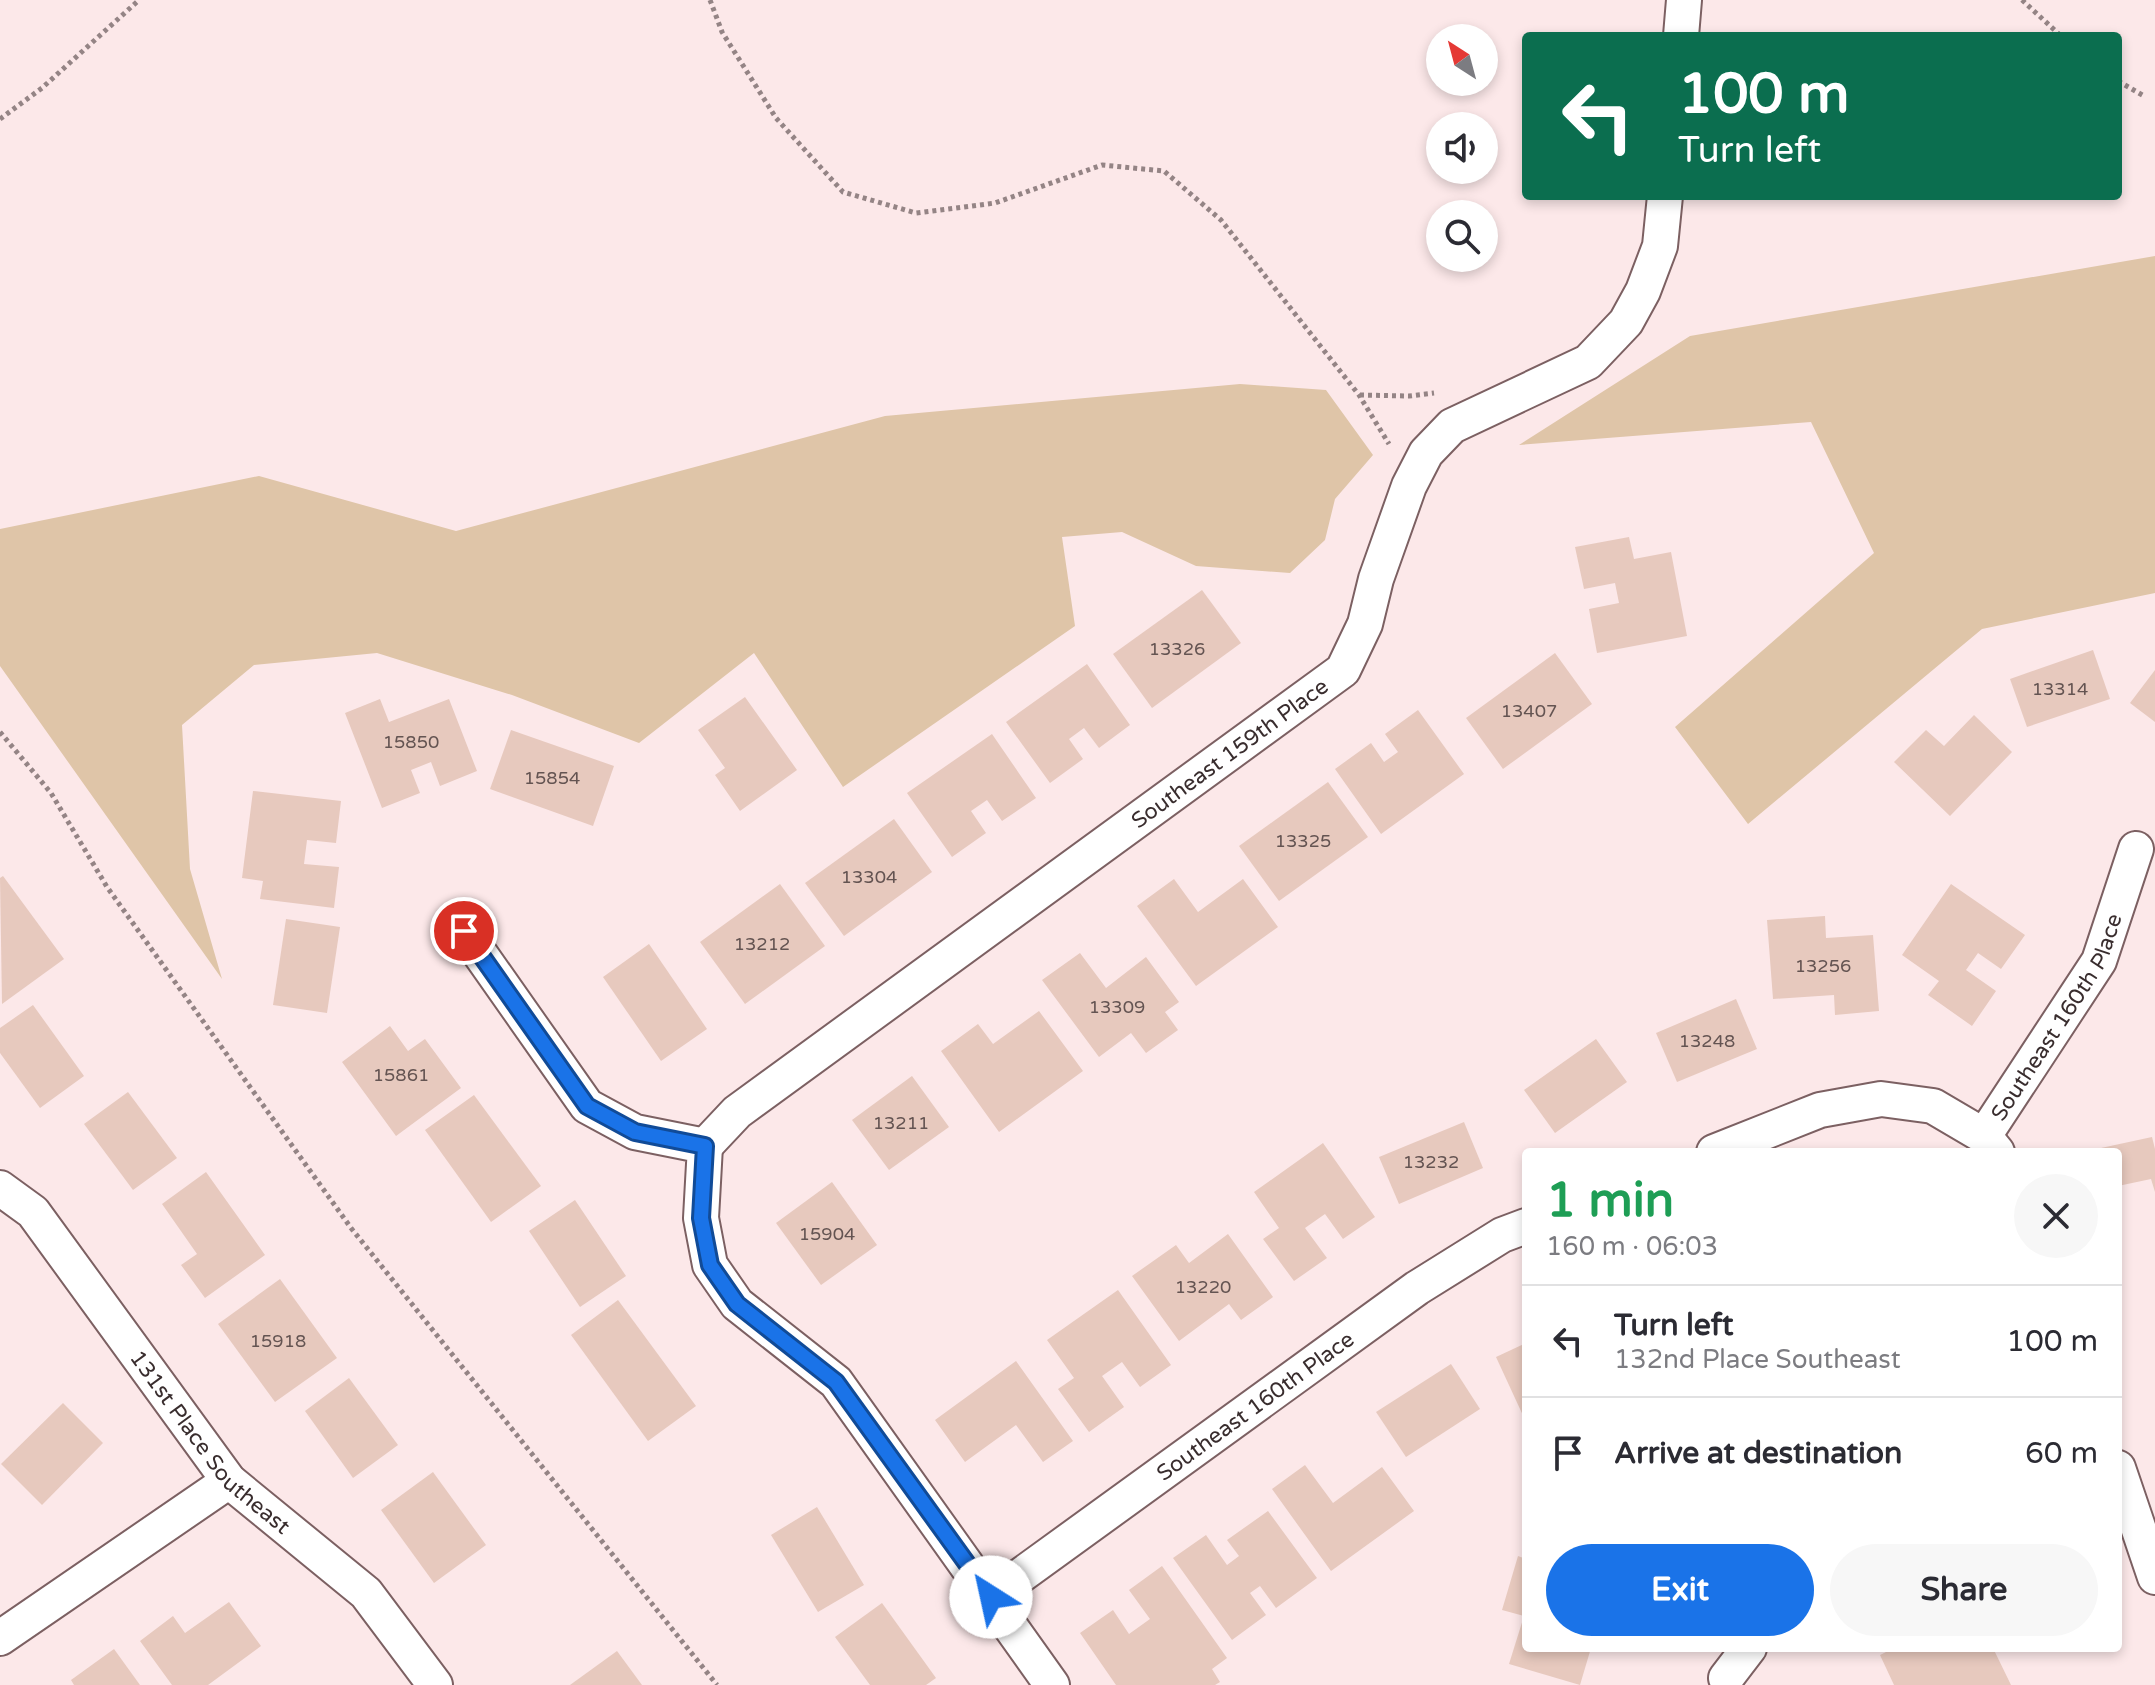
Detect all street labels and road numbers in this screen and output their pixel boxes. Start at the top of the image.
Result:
street label: Southeast 159th Place [1126,673,1333,834]
street label: Southeast 160th Place [1986,910,2128,1126]
street label: Southeast 160th Place [1152,1326,1359,1487]
street label: 131st Place Southeast [124,1346,295,1540]

